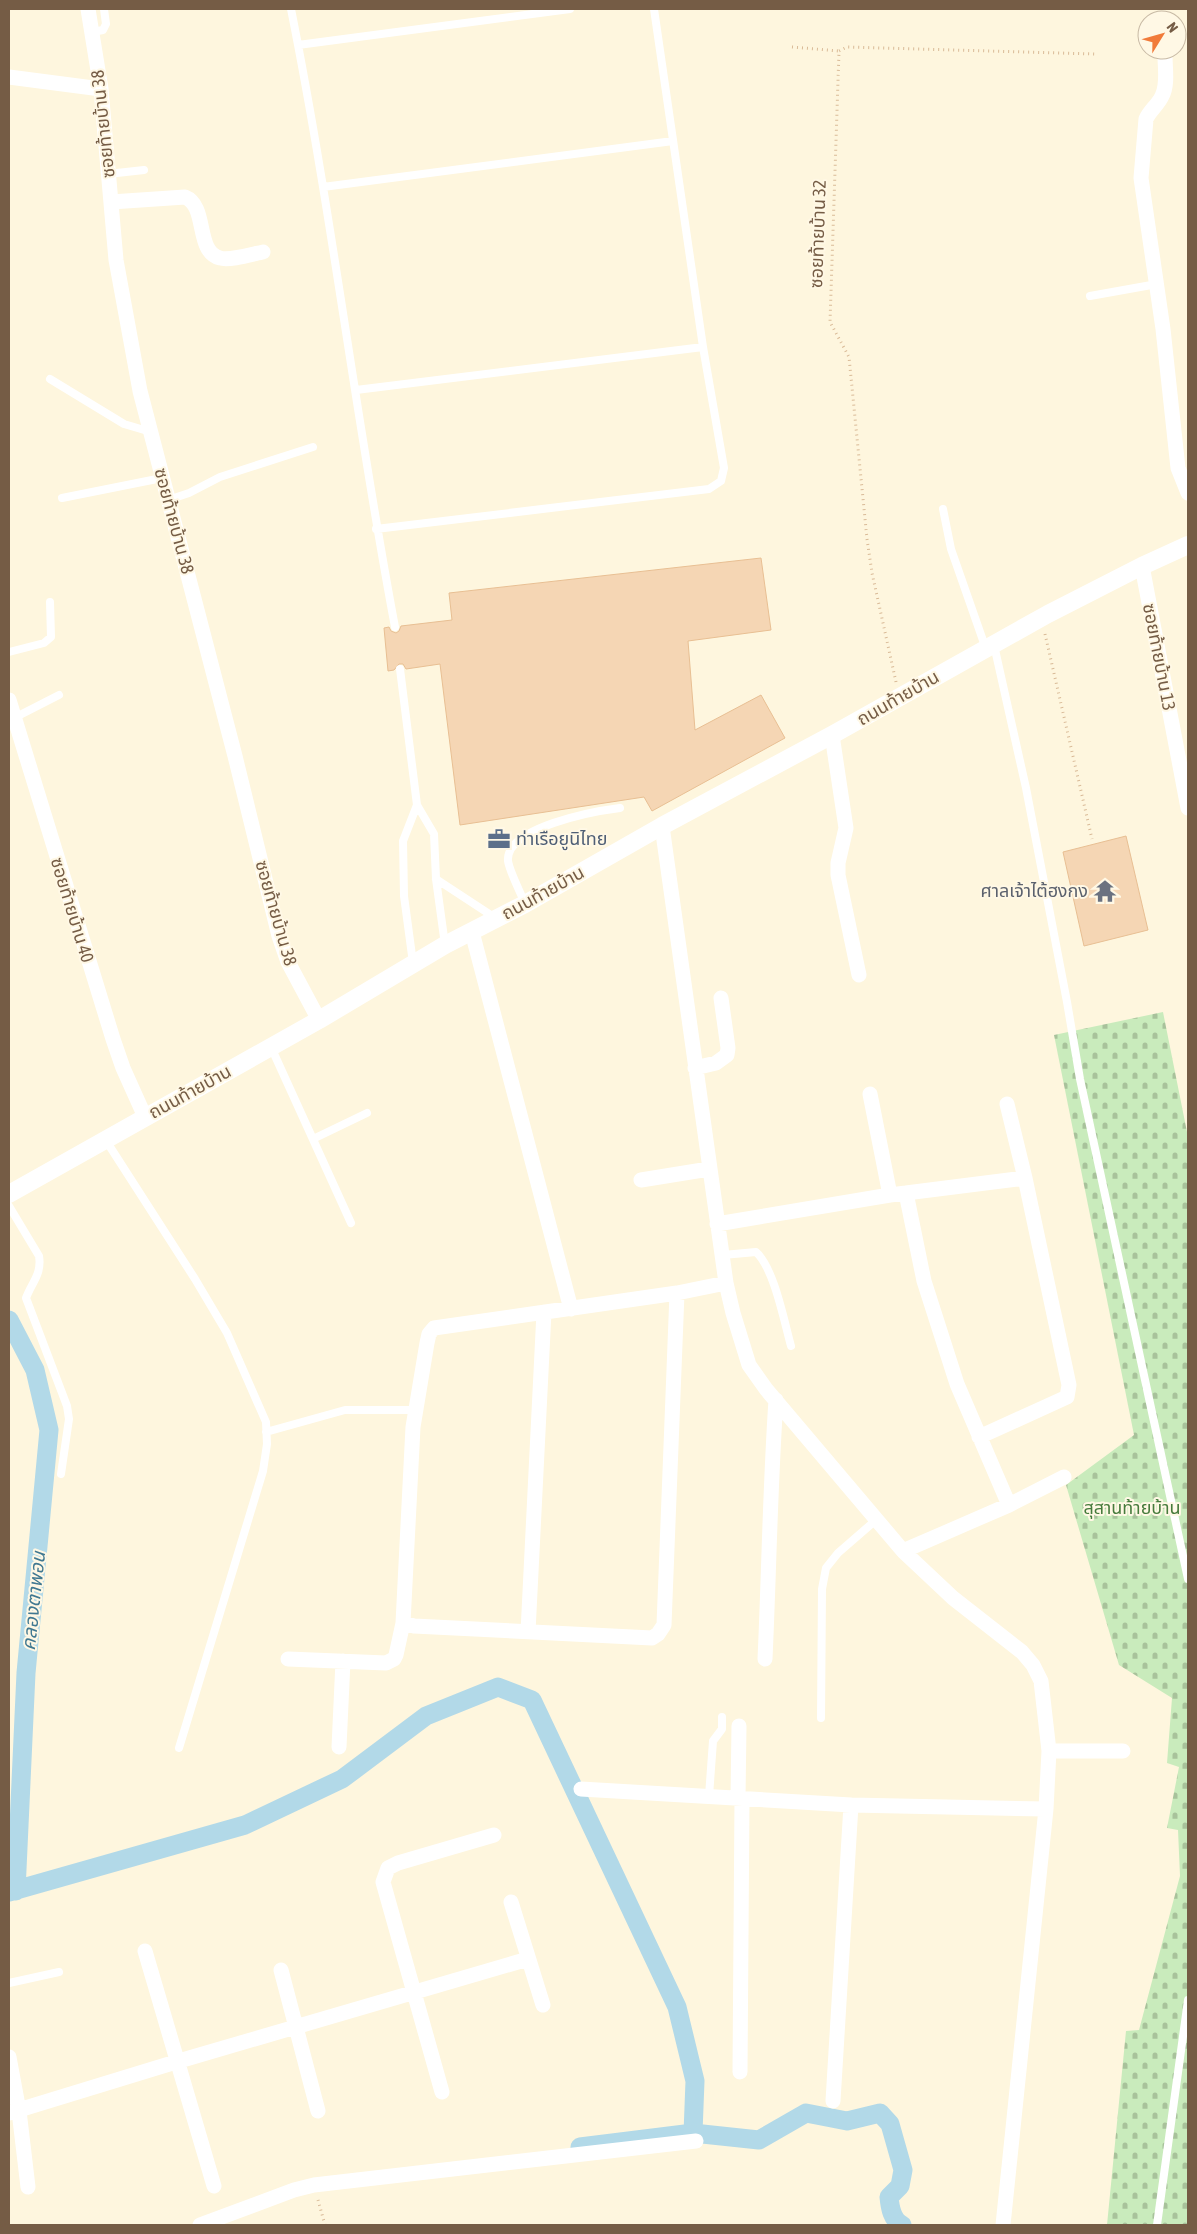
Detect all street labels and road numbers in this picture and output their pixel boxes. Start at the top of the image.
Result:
street label: ซอยท้ายบ้าน 38 [86,69,119,179]
street label: ซอยท้ายบ้าน 32 [805,179,830,289]
street label: ซอยท้ายบ้าน 38 [150,466,199,576]
street label: ซอยท้ายบ้าน 13 [1139,602,1180,712]
street label: ถนนท้ายบ้าน [853,666,942,729]
street label: ซอยท้ายบ้าน 40 [47,855,98,965]
street label: ซอยท้ายบ้าน 38 [251,858,302,968]
street label: ถนนท้ายบ้าน [498,861,588,924]
street label: ถนนท้ายบ้าน [145,1060,235,1123]

